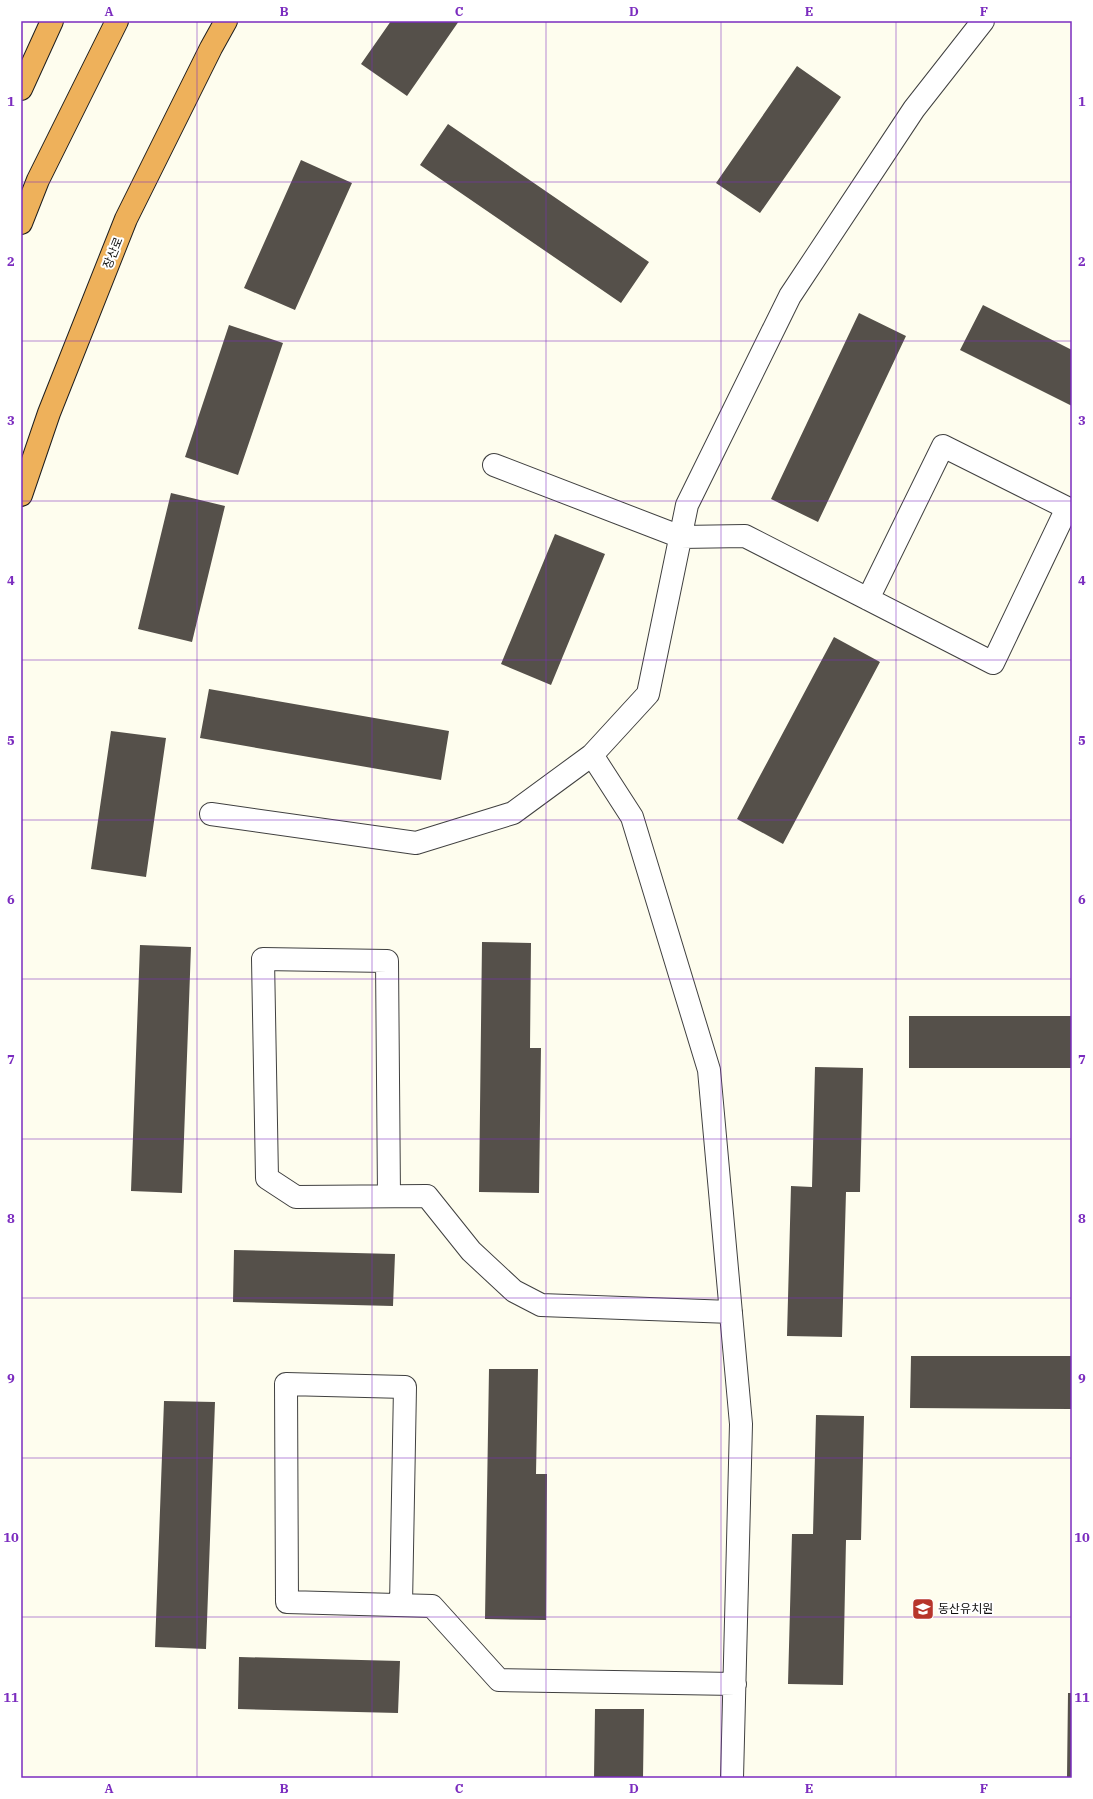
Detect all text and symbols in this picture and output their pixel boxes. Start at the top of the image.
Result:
text: A [104,3,114,20]
text: B [279,3,289,20]
text: C [455,3,464,20]
text: D [629,3,639,20]
text: E [805,3,813,20]
text: F [980,3,988,20]
text: 1 [7,93,15,110]
text: 1 [1078,93,1086,110]
street label: 장산로 [99,235,126,271]
text: 2 [7,253,15,270]
text: 2 [1078,253,1086,270]
text: 3 [7,412,15,429]
text: 3 [1078,412,1086,429]
text: 4 [7,572,15,589]
text: 4 [1078,572,1086,589]
text: 5 [7,732,15,749]
text: 5 [1078,732,1086,749]
text: 6 [7,891,15,908]
text: 6 [1078,891,1086,908]
text: 7 [7,1051,15,1068]
text: 7 [1078,1051,1086,1068]
text: 8 [7,1210,15,1227]
text: 8 [1078,1210,1086,1227]
text: 9 [7,1370,15,1387]
text: 9 [1078,1370,1086,1387]
text: 10 [3,1529,19,1546]
text: 10 [1074,1529,1090,1546]
school or university icon: 동산유치원 [910,1596,936,1622]
place label: 동산유치원 [938,1601,993,1616]
text: 11 [3,1689,19,1706]
text: 11 [1074,1689,1090,1706]
text: A [104,1780,114,1797]
text: B [279,1780,289,1797]
text: C [455,1780,464,1797]
text: D [629,1780,639,1797]
text: E [805,1780,813,1797]
text: F [980,1780,988,1797]

